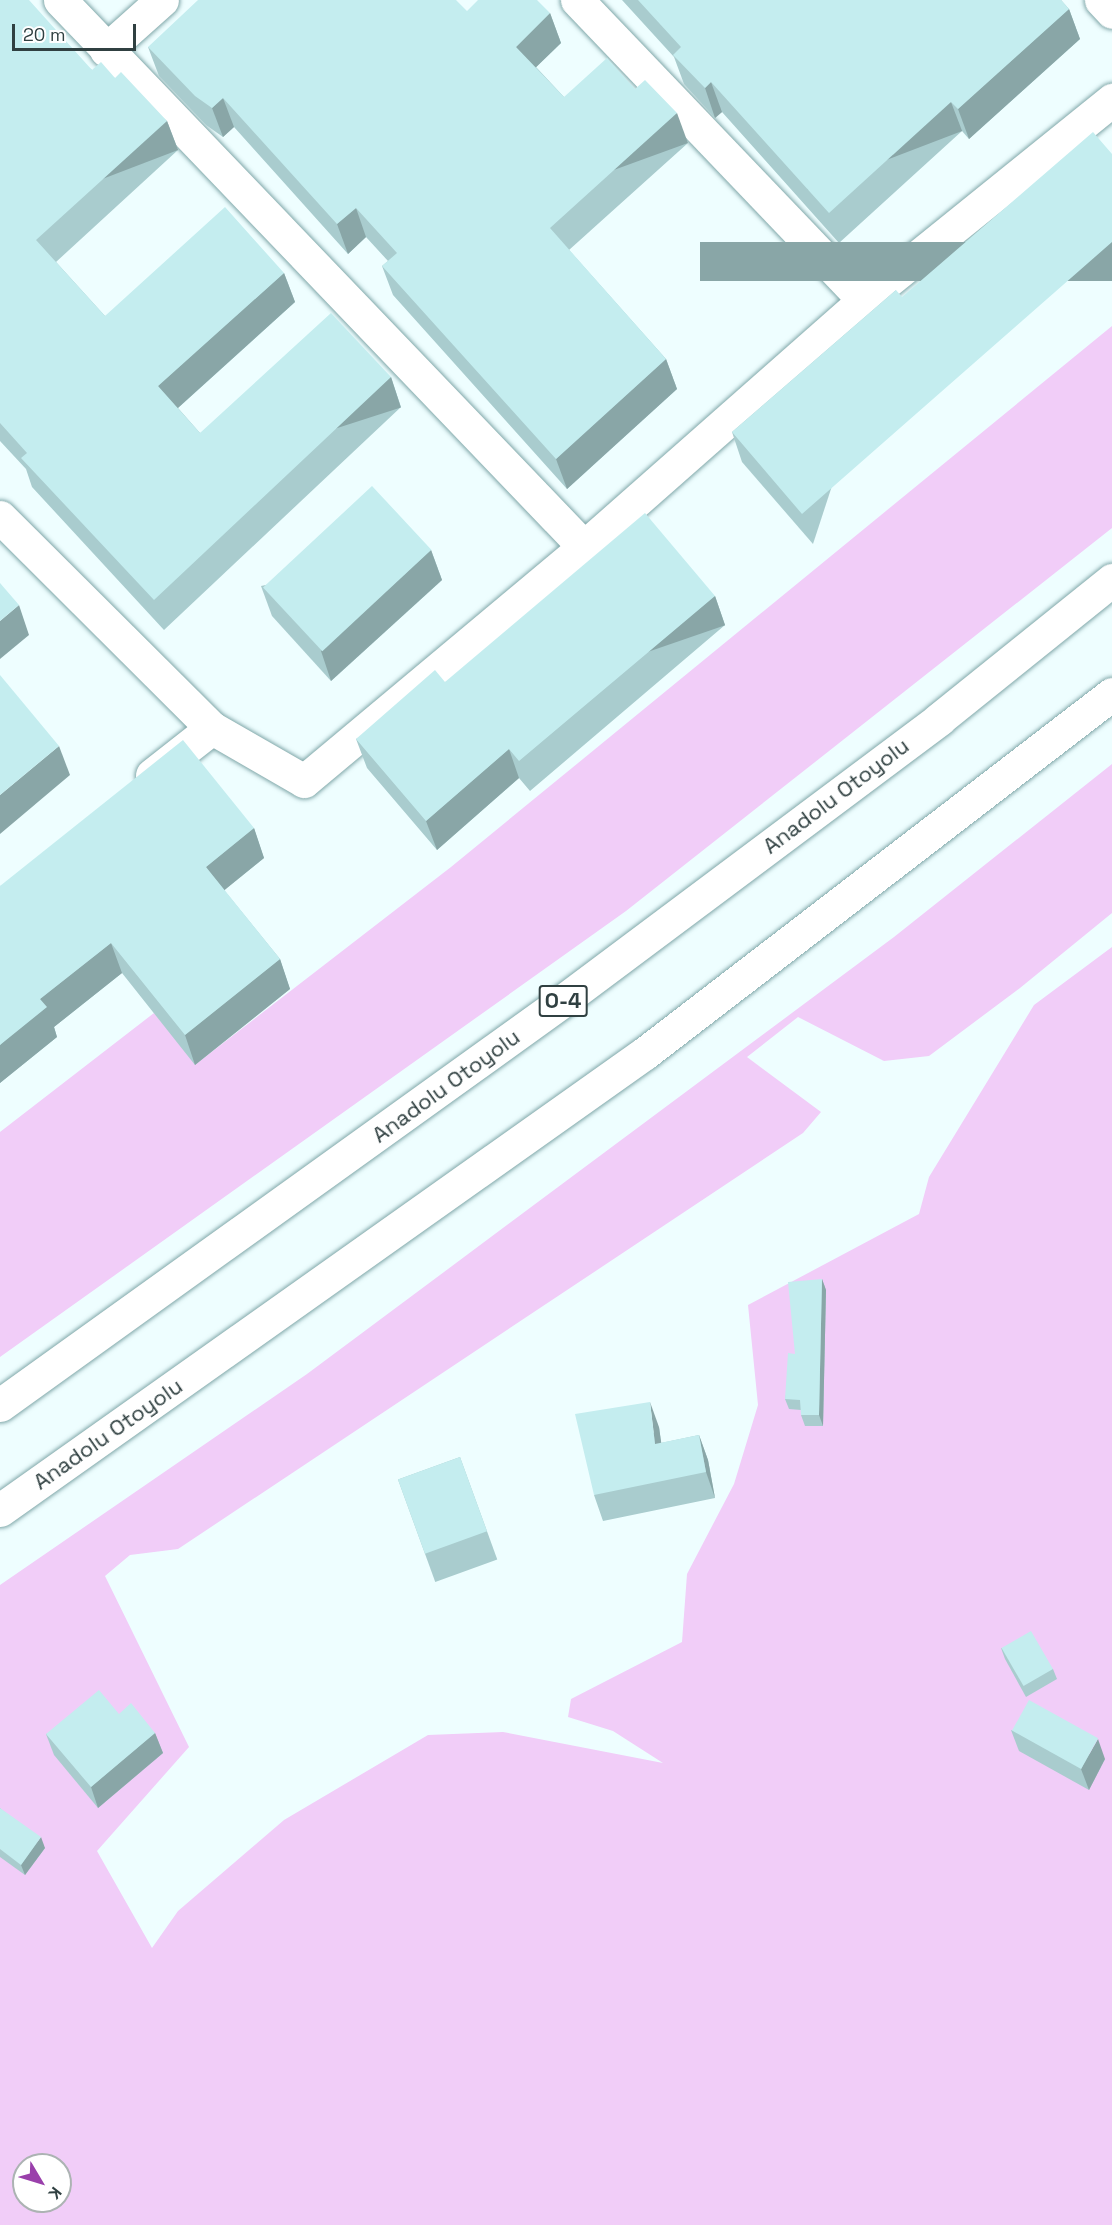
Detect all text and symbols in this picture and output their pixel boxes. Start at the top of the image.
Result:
scale bar [15,12,140,50]
text: 20 m [23,23,66,46]
street label: Anadolu Otoyolu [758,733,914,859]
road number: O-4 [538,983,588,1019]
street label: Anadolu Otoyolu [367,1024,525,1148]
street label: Anadolu Otoyolu [28,1373,188,1495]
north arrow [12,2153,72,2213]
text: K [44,2183,66,2204]

